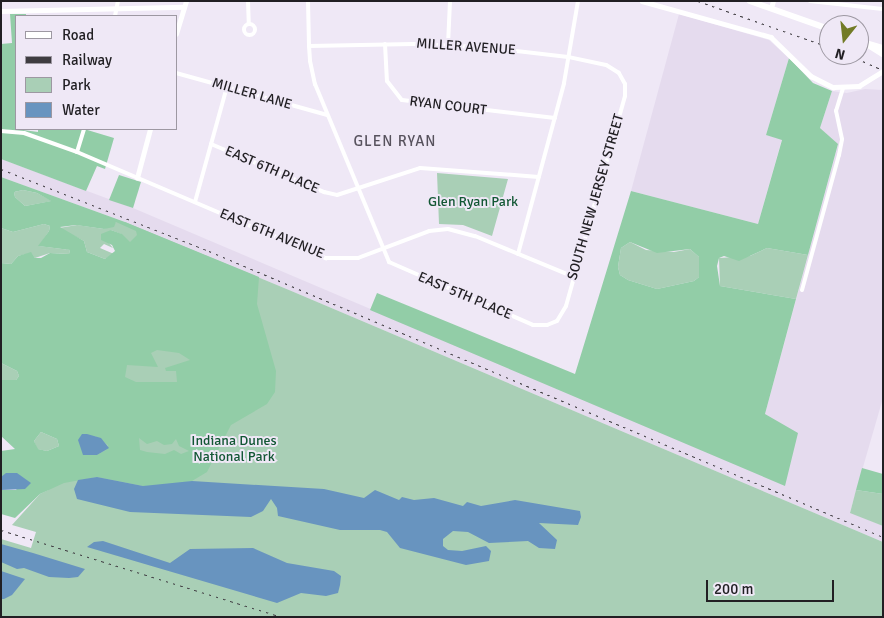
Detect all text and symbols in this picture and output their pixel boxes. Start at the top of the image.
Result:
legend [15,15,178,130]
north arrow [819,15,869,65]
text: Road [62,26,94,44]
street label: MILLER AVENUE [416,35,516,59]
text: N [833,44,847,63]
text: Railway [62,51,112,69]
street label: MILLER LANE [210,75,294,113]
text: Park [62,76,91,94]
street label: RYAN COURT [408,93,488,119]
text: Water [62,101,100,119]
street label: SOUTH NEW JERSEY STREET [564,112,628,282]
district label: GLEN RYAN [352,133,438,151]
street label: EAST 6TH PLACE [222,143,322,197]
park label: Glen Ryan Park [428,194,518,210]
street label: EAST 6TH AVENUE [217,205,327,263]
street label: EAST 5TH PLACE [415,269,515,323]
park label: Indiana Dunes National Park [191,433,277,466]
scale bar [709,570,836,602]
text: 200 m [714,580,754,598]

